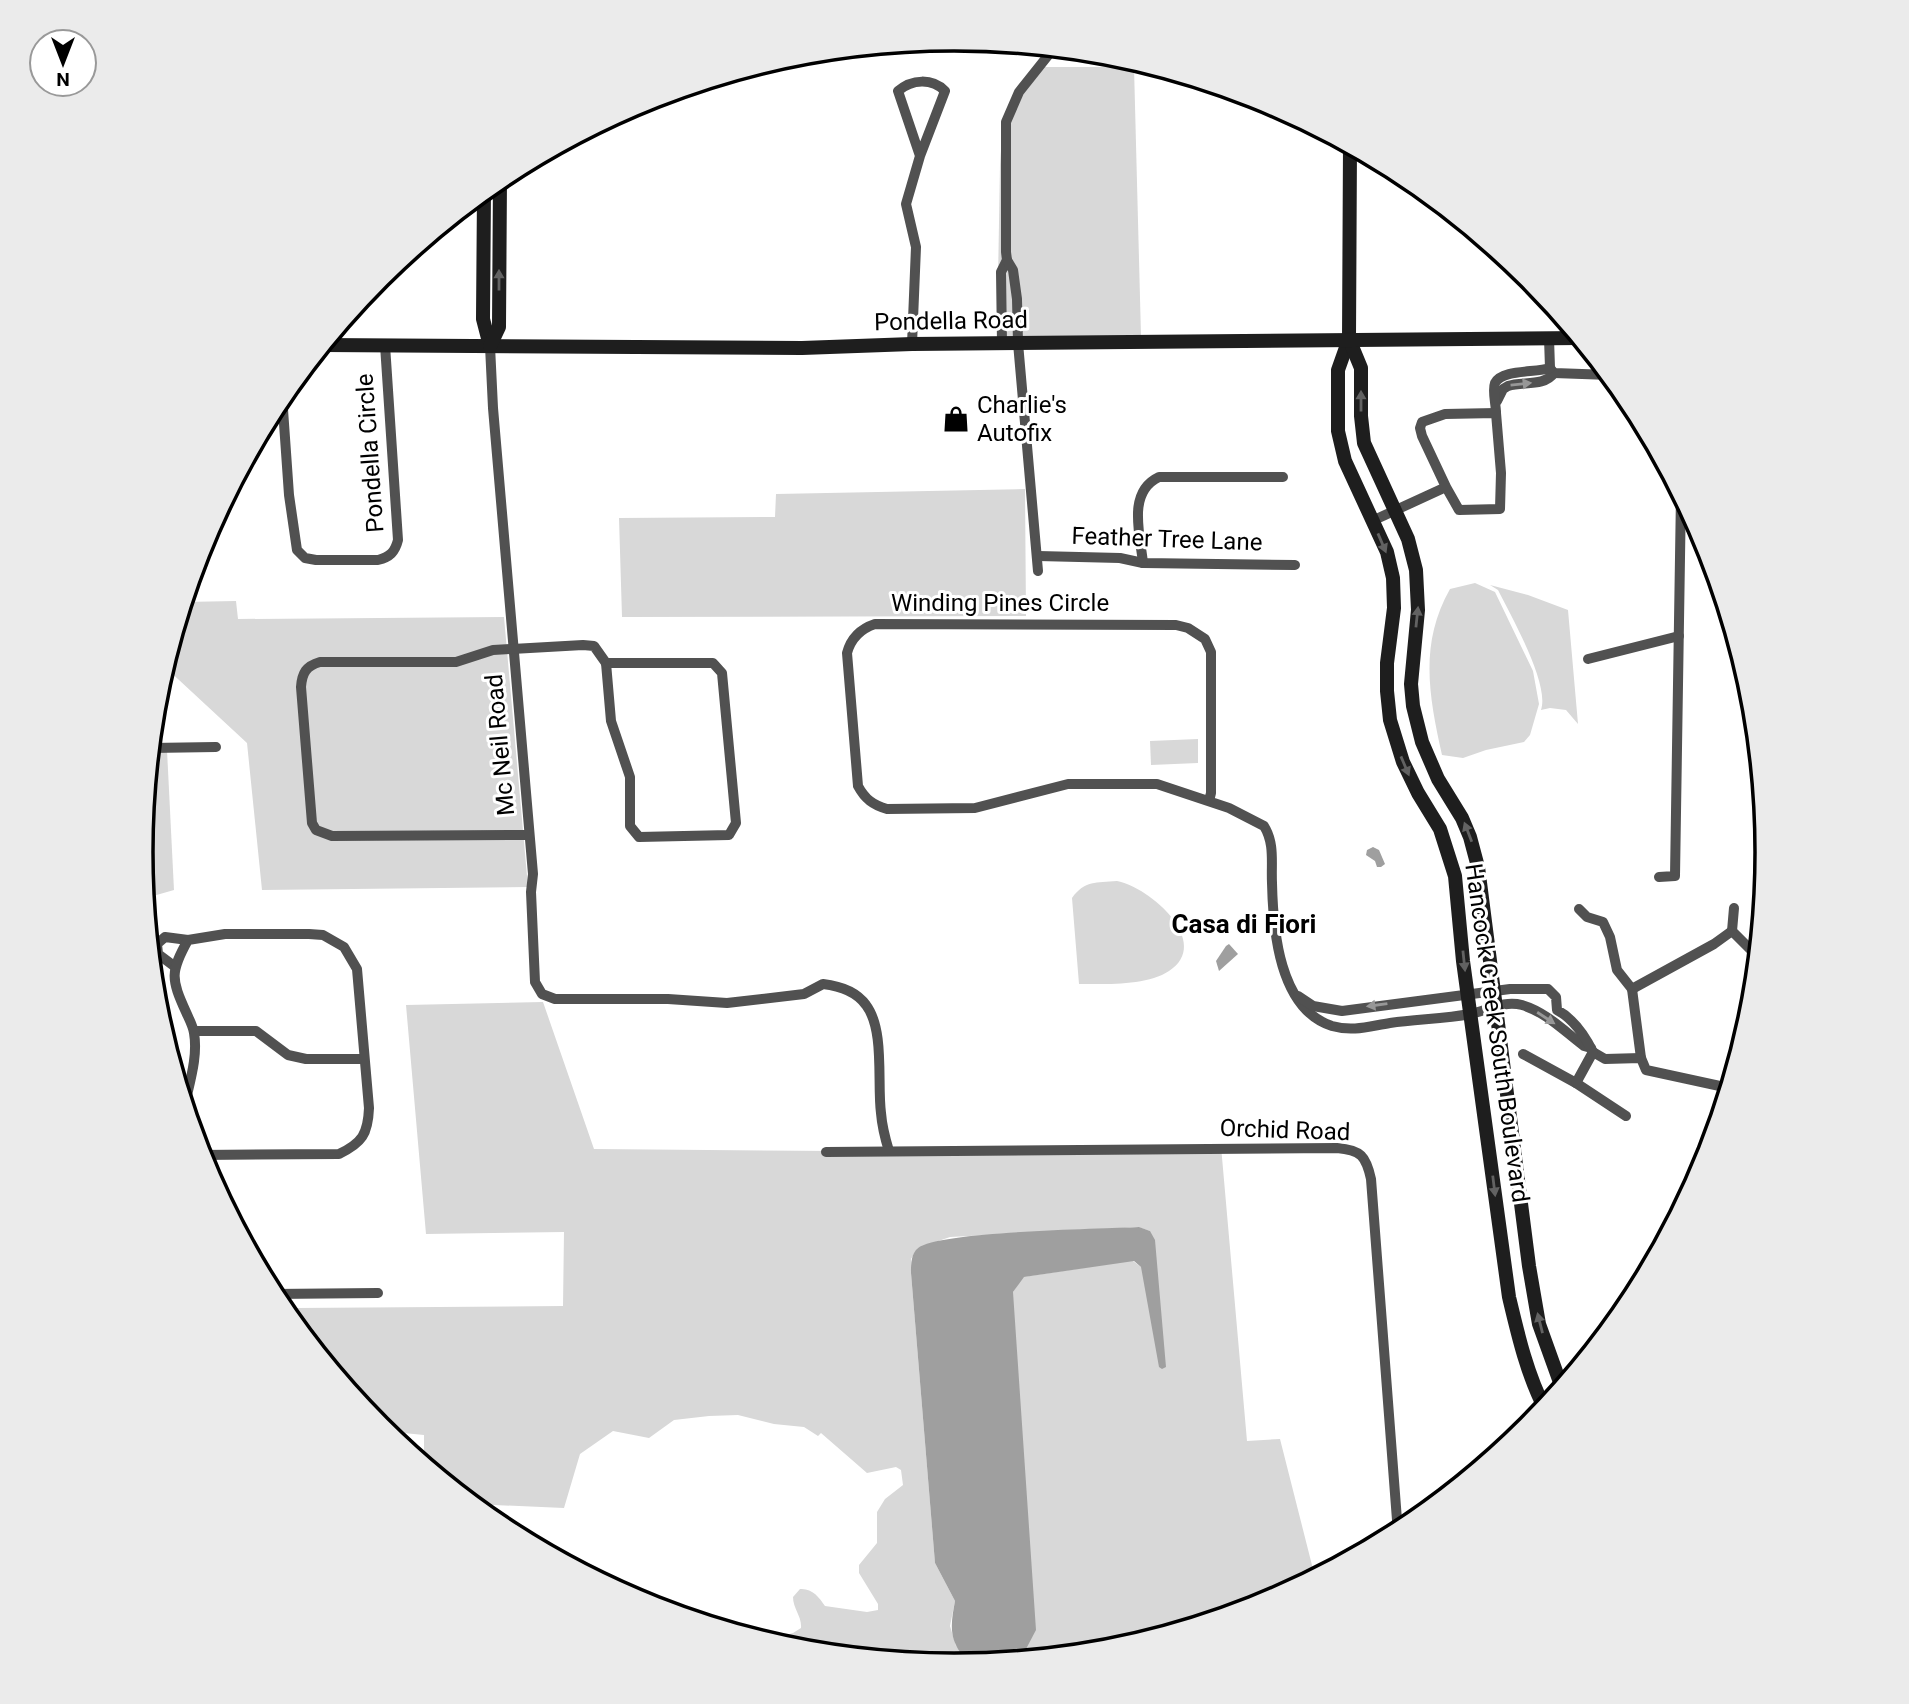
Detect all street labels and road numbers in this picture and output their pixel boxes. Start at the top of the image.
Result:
street label: Pondella Road [874,306,1028,336]
street label: Pondella Circle [350,373,390,533]
street label: Feather Tree Lane [1071,522,1263,556]
street label: Winding Pines Circle [891,589,1109,617]
street label: Mc Neil Road [480,673,520,817]
street label: Hancock Creek South Boulevard [1459,862,1535,1204]
street label: Orchid Road [1219,1114,1351,1146]

